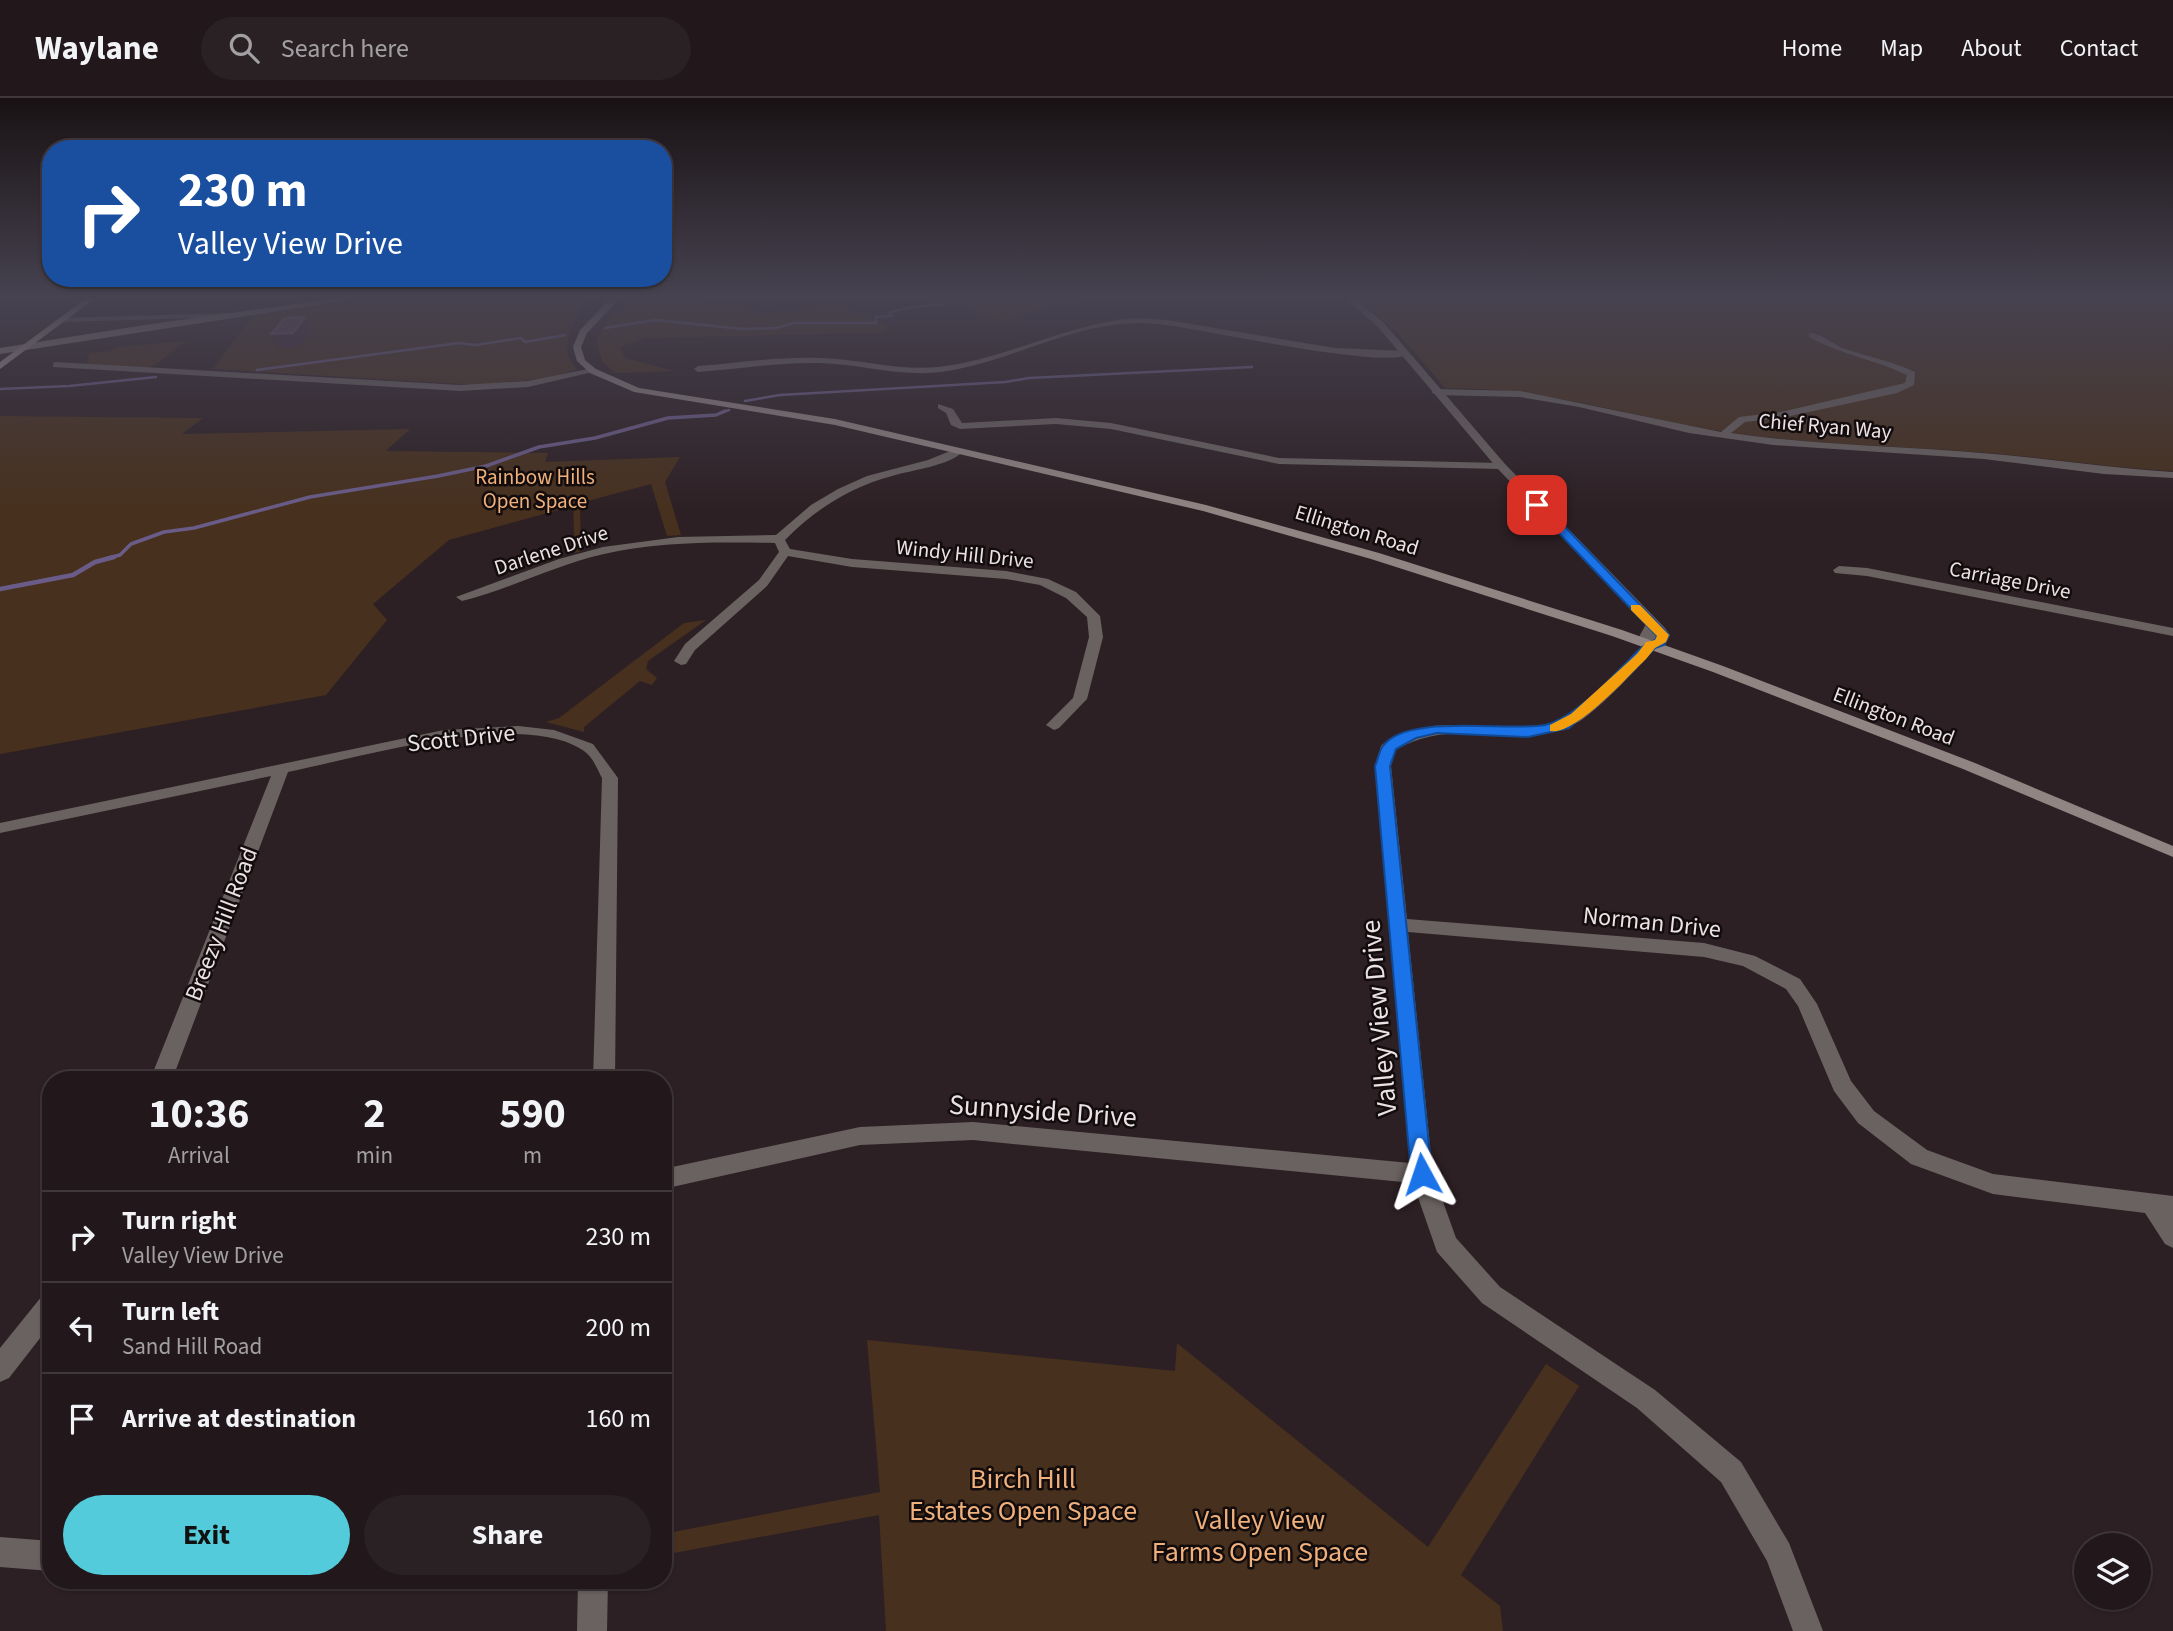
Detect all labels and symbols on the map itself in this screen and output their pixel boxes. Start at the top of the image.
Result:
street label: Chief Ryan Way [1757,405,1893,447]
park label: Rainbow Hills Open Space [475,462,595,516]
pin [1507,475,1567,535]
street label: Ellington Road [1291,497,1423,563]
street label: Darlene Drive [490,517,612,583]
street label: Windy Hill Drive [895,532,1035,576]
street label: Carriage Drive [1947,554,2073,606]
street label: Ellington Road [1829,679,1959,753]
street label: Scott Drive [405,715,517,762]
street label: Breezy Hill Road [176,842,267,1006]
street label: Norman Drive [1581,898,1723,947]
street label: Valley View Drive [1351,918,1407,1118]
street label: Sunnyside Drive [948,1084,1138,1138]
position arrow [1385,1137,1459,1211]
park label: Birch Hill Estates Open Space [909,1459,1137,1531]
park label: Valley View Farms Open Space [1152,1500,1368,1572]

